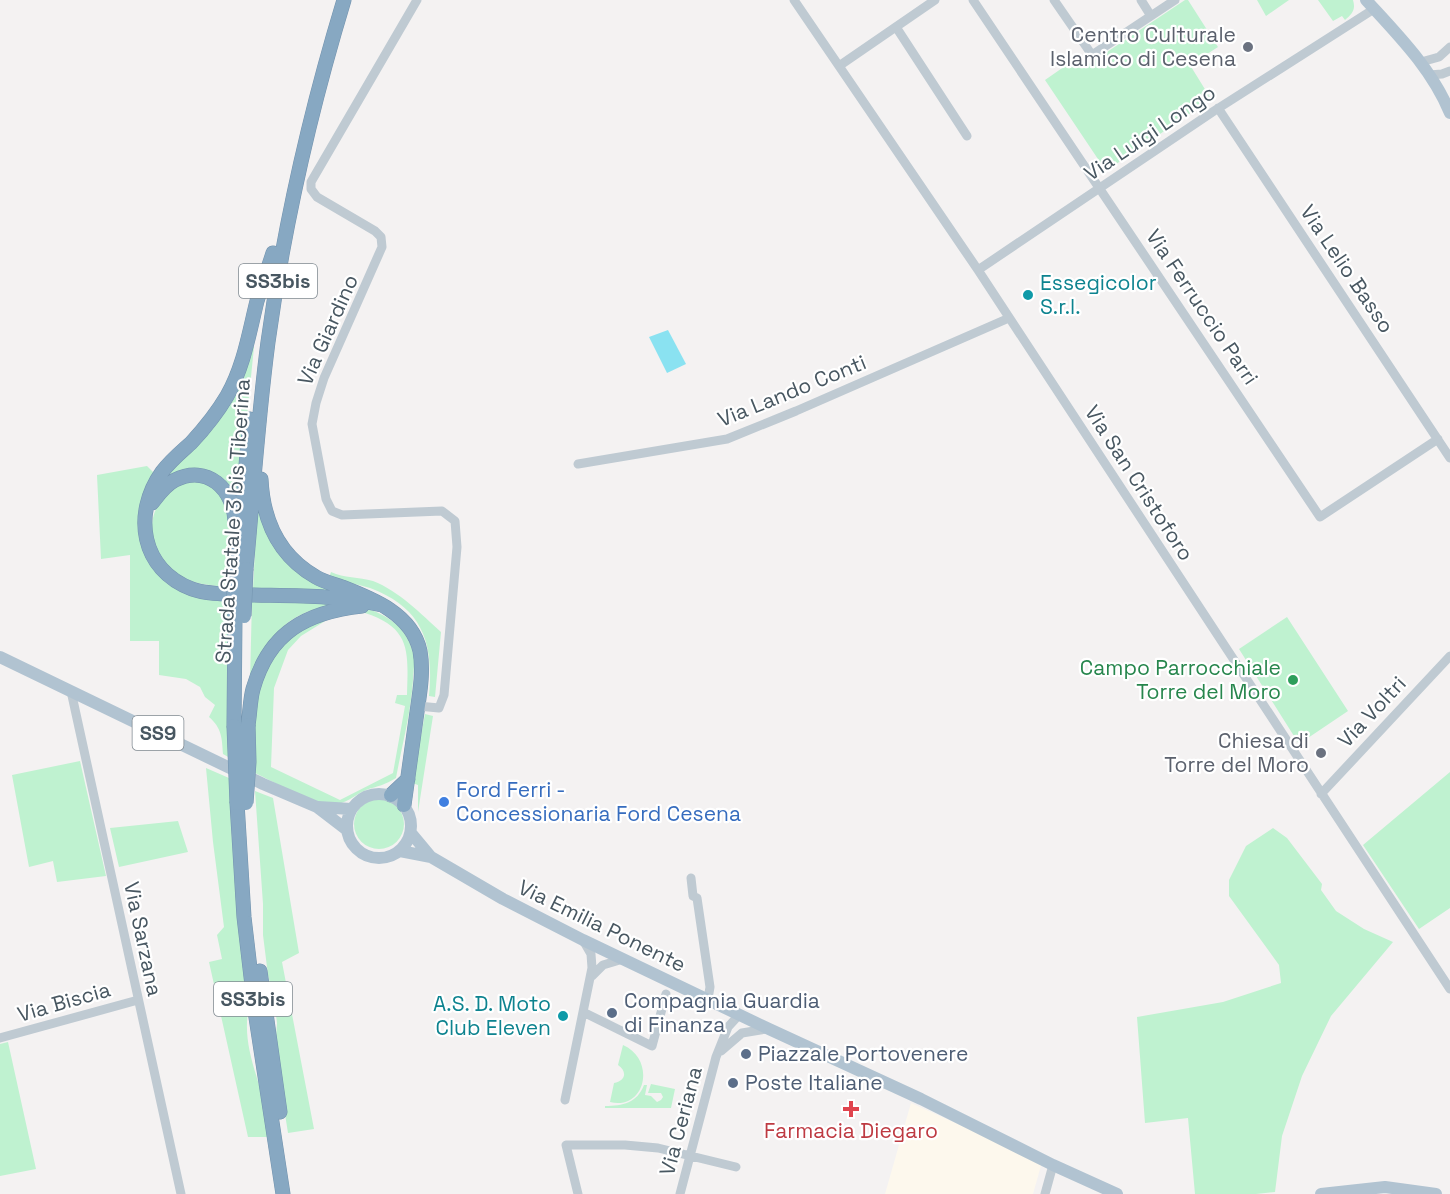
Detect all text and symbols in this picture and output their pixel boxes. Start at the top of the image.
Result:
place label: Centro Culturale Islamico di Cesena [1050,21,1236,72]
marker: Centro Culturale Islamico di Cesena [1241,40,1255,54]
street label: Via Luigi Longo [1079,79,1221,186]
street label: Via Lelio Basso [1295,199,1400,338]
street label: Via Ferruccio Parri [1140,224,1265,390]
road number: SS3bis [239,264,317,298]
place label: Essegicolor S.r.l. [1040,269,1157,320]
street label: Via Giardino [291,270,364,390]
marker: Essegicolor S.r.l. [1021,288,1035,302]
street label: Via Lando Conti [714,348,870,433]
street label: Strada Statale 3 bis Tiberina [209,378,256,664]
street label: Via San Cristoforo [1079,400,1200,566]
place label: Campo Parrocchiale Torre del Moro [1080,654,1281,705]
street label: Via Voltri [1332,670,1412,753]
marker: Campo Parrocchiale Torre del Moro [1286,673,1300,687]
road number: SS9 [132,716,184,750]
place label: Chiesa di Torre del Moro [1164,727,1309,778]
marker: Chiesa di Torre del Moro [1314,746,1328,760]
place label: Ford Ferri - Concessionaria Ford Cesena [456,776,741,827]
marker: Ford Ferri - Concessionaria Ford Cesena [437,795,451,809]
street label: Via Emilia Ponente [514,873,690,978]
street label: Via Sarzana [118,879,169,999]
street label: Via Biscia [14,975,113,1028]
road number: SS3bis [214,982,292,1016]
place label: Compagnia Guardia di Finanza [624,987,820,1038]
place label: A.S. D. Moto Club Eleven [433,990,551,1041]
marker: Compagnia Guardia di Finanza [605,1006,619,1020]
marker: A.S. D. Moto Club Eleven [556,1009,570,1023]
place label: Piazzale Portovenere [758,1040,968,1067]
marker: Piazzale Portovenere [739,1047,753,1061]
street label: Via Ceriana [653,1063,708,1178]
place label: Poste Italiane [745,1069,883,1096]
marker: Poste Italiane [726,1076,740,1090]
marker: Farmacia Diegaro [844,1102,858,1116]
place label: Farmacia Diegaro [764,1117,938,1144]

